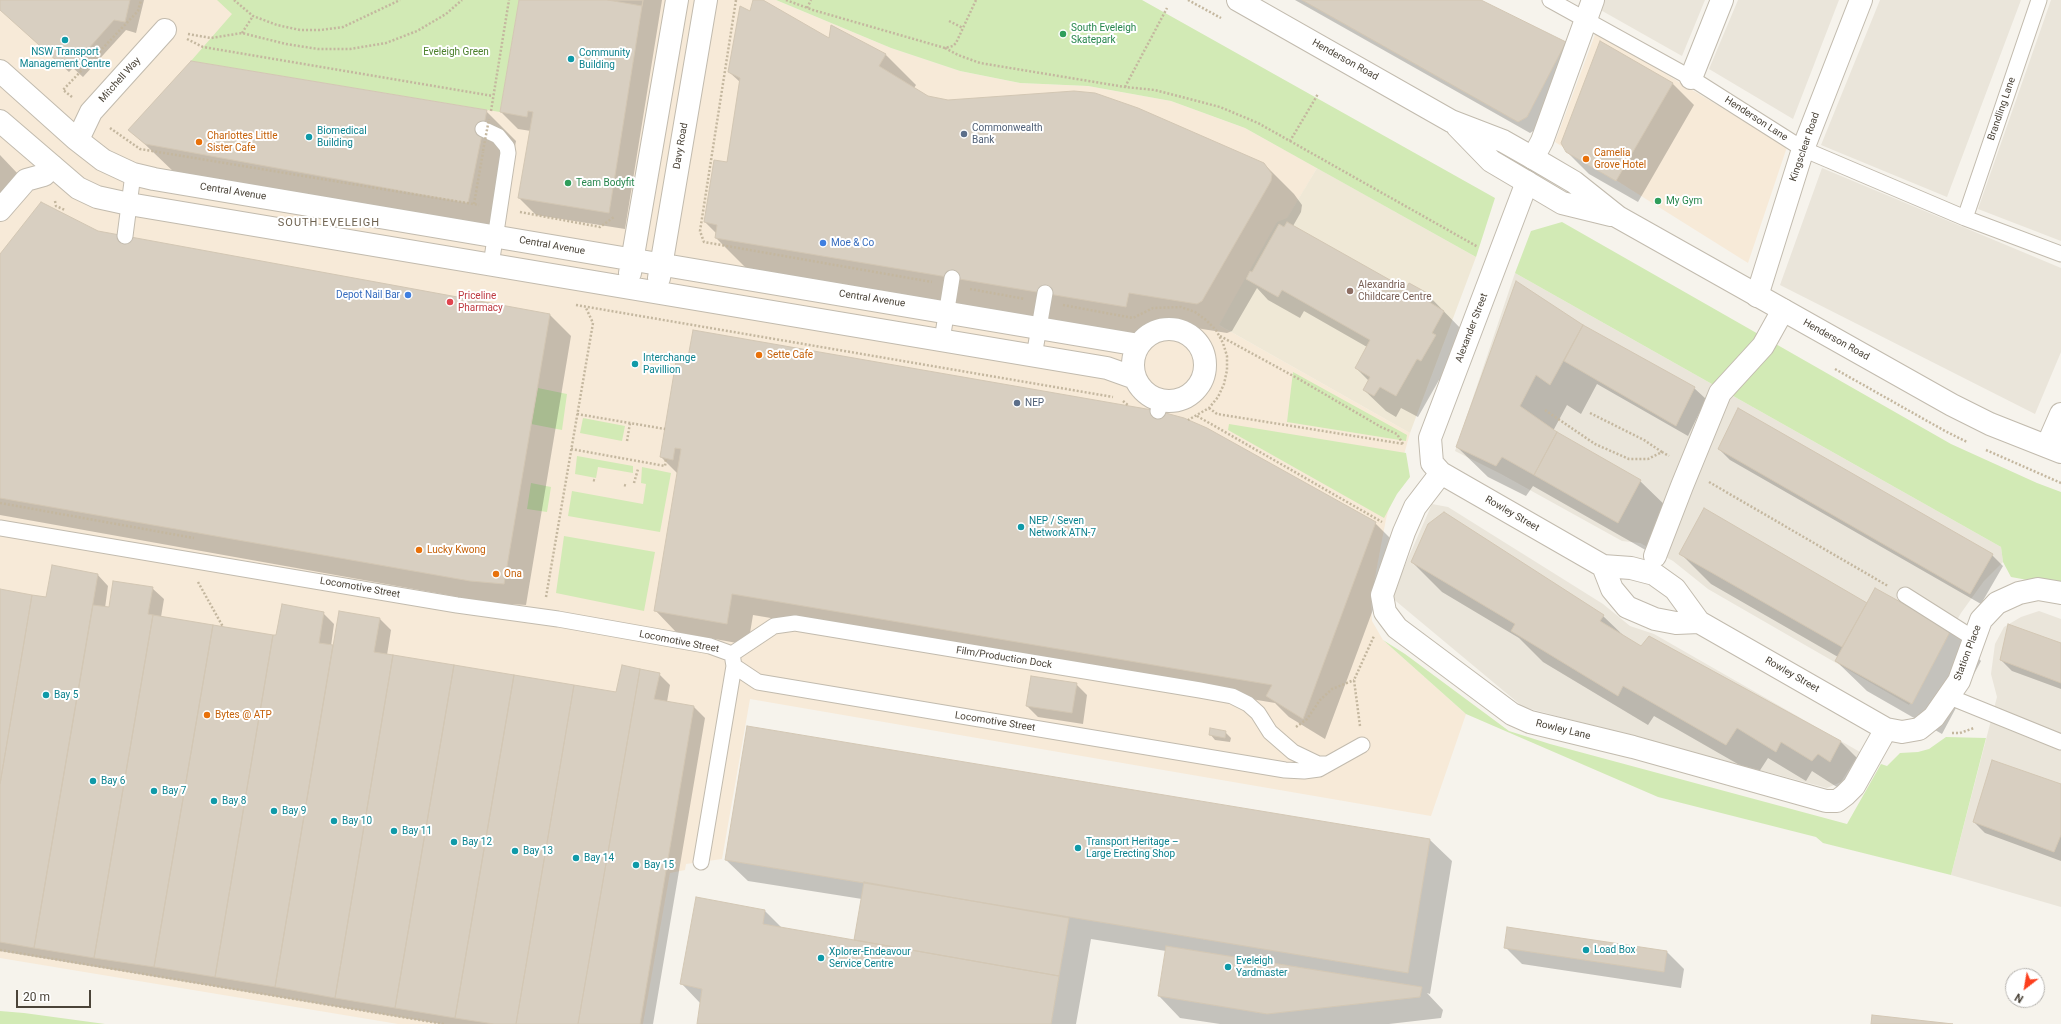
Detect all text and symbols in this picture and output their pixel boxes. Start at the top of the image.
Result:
place label: South Eveleigh Skatepark [1071,22,1136,46]
marker: South Eveleigh Skatepark [1058,29,1068,39]
marker: NSW Transport Management Centre [60,35,70,45]
street label: Henderson Road [1310,37,1380,83]
place label: NSW Transport Management Centre [20,46,110,70]
park label: Eveleigh Green [423,46,489,58]
place label: Community Building [579,47,630,70]
marker: Community Building [566,54,576,64]
street label: Mitchell Way [97,55,143,105]
street label: Brandling Lane [1986,76,2018,142]
street label: Henderson Lane [1722,94,1790,144]
street label: Kingsclear Road [1788,111,1822,183]
street label: Davy Road [671,122,691,170]
place label: Commonwealth Bank [972,122,1042,146]
place label: Biomedical Building [317,125,367,148]
marker: Commonwealth Bank [959,129,969,139]
place label: Charlottes Little Sister Cafe [207,130,278,154]
marker: Biomedical Building [304,132,314,142]
marker: Charlottes Little Sister Cafe [194,137,204,147]
place label: Camelia Grove Hotel [1594,147,1646,170]
marker: Camelia Grove Hotel [1581,154,1591,164]
place label: Team Bodyfit [576,177,635,189]
marker: Team Bodyfit [563,178,573,188]
street label: Central Avenue [199,181,267,203]
place label: My Gym [1666,195,1702,207]
marker: My Gym [1653,196,1663,206]
district label: SOUTH EVELEIGH [278,216,380,230]
street label: Central Avenue [518,234,586,258]
place label: Moe & Co [831,237,874,249]
marker: Moe & Co [818,238,828,248]
place label: Alexandria Childcare Centre [1358,279,1431,302]
marker: Alexandria Childcare Centre [1345,286,1355,296]
street label: Central Avenue [838,288,906,310]
place label: Depot Nail Bar [336,289,400,301]
marker: Depot Nail Bar [403,290,413,300]
place label: Priceline Pharmacy [458,290,503,314]
street label: Alexander Street [1453,292,1491,364]
marker: Priceline Pharmacy [445,297,455,307]
street label: Henderson Road [1801,317,1871,363]
place label: Sette Cafe [767,349,813,361]
marker: Sette Cafe [754,350,764,360]
place label: Interchange Pavillion [643,352,696,376]
marker: Interchange Pavillion [630,359,640,369]
place label: NEP [1025,397,1044,409]
marker: NEP [1012,398,1022,408]
street label: Rowley Street [1483,494,1541,534]
place label: NEP / Seven Network ATN-7 [1029,515,1096,538]
marker: NEP / Seven Network ATN-7 [1016,522,1026,532]
place label: Lucky Kwong [427,544,486,556]
marker: Lucky Kwong [414,545,424,555]
place label: Ona [504,568,522,580]
marker: Ona [491,569,501,579]
street label: Locomotive Street [319,575,401,601]
street label: Station Place [1952,623,1984,683]
street label: Locomotive Street [638,628,720,656]
street label: Film/Production Dock [955,644,1053,672]
street label: Rowley Street [1763,655,1821,695]
place label: Bay 5 [54,689,78,701]
marker: Bay 5 [41,690,51,700]
place label: Bytes @ ATP [215,709,272,721]
marker: Bytes @ ATP [202,710,212,720]
street label: Locomotive Street [954,710,1036,734]
street label: Rowley Lane [1534,717,1592,743]
place label: Bay 6 [101,775,125,787]
marker: Bay 6 [88,776,98,786]
place label: Bay 7 [162,785,186,797]
marker: Bay 7 [149,786,159,796]
place label: Bay 8 [222,795,246,807]
marker: Bay 8 [209,796,219,806]
place label: Bay 9 [282,805,306,817]
marker: Bay 9 [269,806,279,816]
place label: Bay 10 [342,815,372,827]
marker: Bay 10 [329,816,339,826]
place label: Bay 11 [402,825,432,837]
marker: Bay 11 [389,826,399,836]
place label: Bay 12 [462,836,492,848]
place label: Transport Heritage – Large Erecting Shop [1086,836,1179,860]
marker: Bay 12 [449,837,459,847]
marker: Transport Heritage – Large Erecting Shop [1073,843,1083,853]
place label: Bay 13 [523,845,553,857]
marker: Bay 13 [510,846,520,856]
place label: Bay 14 [584,852,614,864]
marker: Bay 14 [571,853,581,863]
place label: Bay 15 [644,859,674,871]
marker: Bay 15 [631,860,641,870]
place label: Load Box [1594,944,1635,956]
marker: Load Box [1581,945,1591,955]
place label: Xplorer-Endeavour Service Centre [829,946,911,970]
marker: Xplorer-Endeavour Service Centre [816,953,826,963]
place label: Eveleigh Yardmaster [1236,955,1287,978]
marker: Eveleigh Yardmaster [1223,962,1233,972]
north arrow [2005,968,2045,1008]
scale bar [18,982,93,1008]
text: 20 m [23,990,50,1004]
text: N [2012,990,2026,1005]

